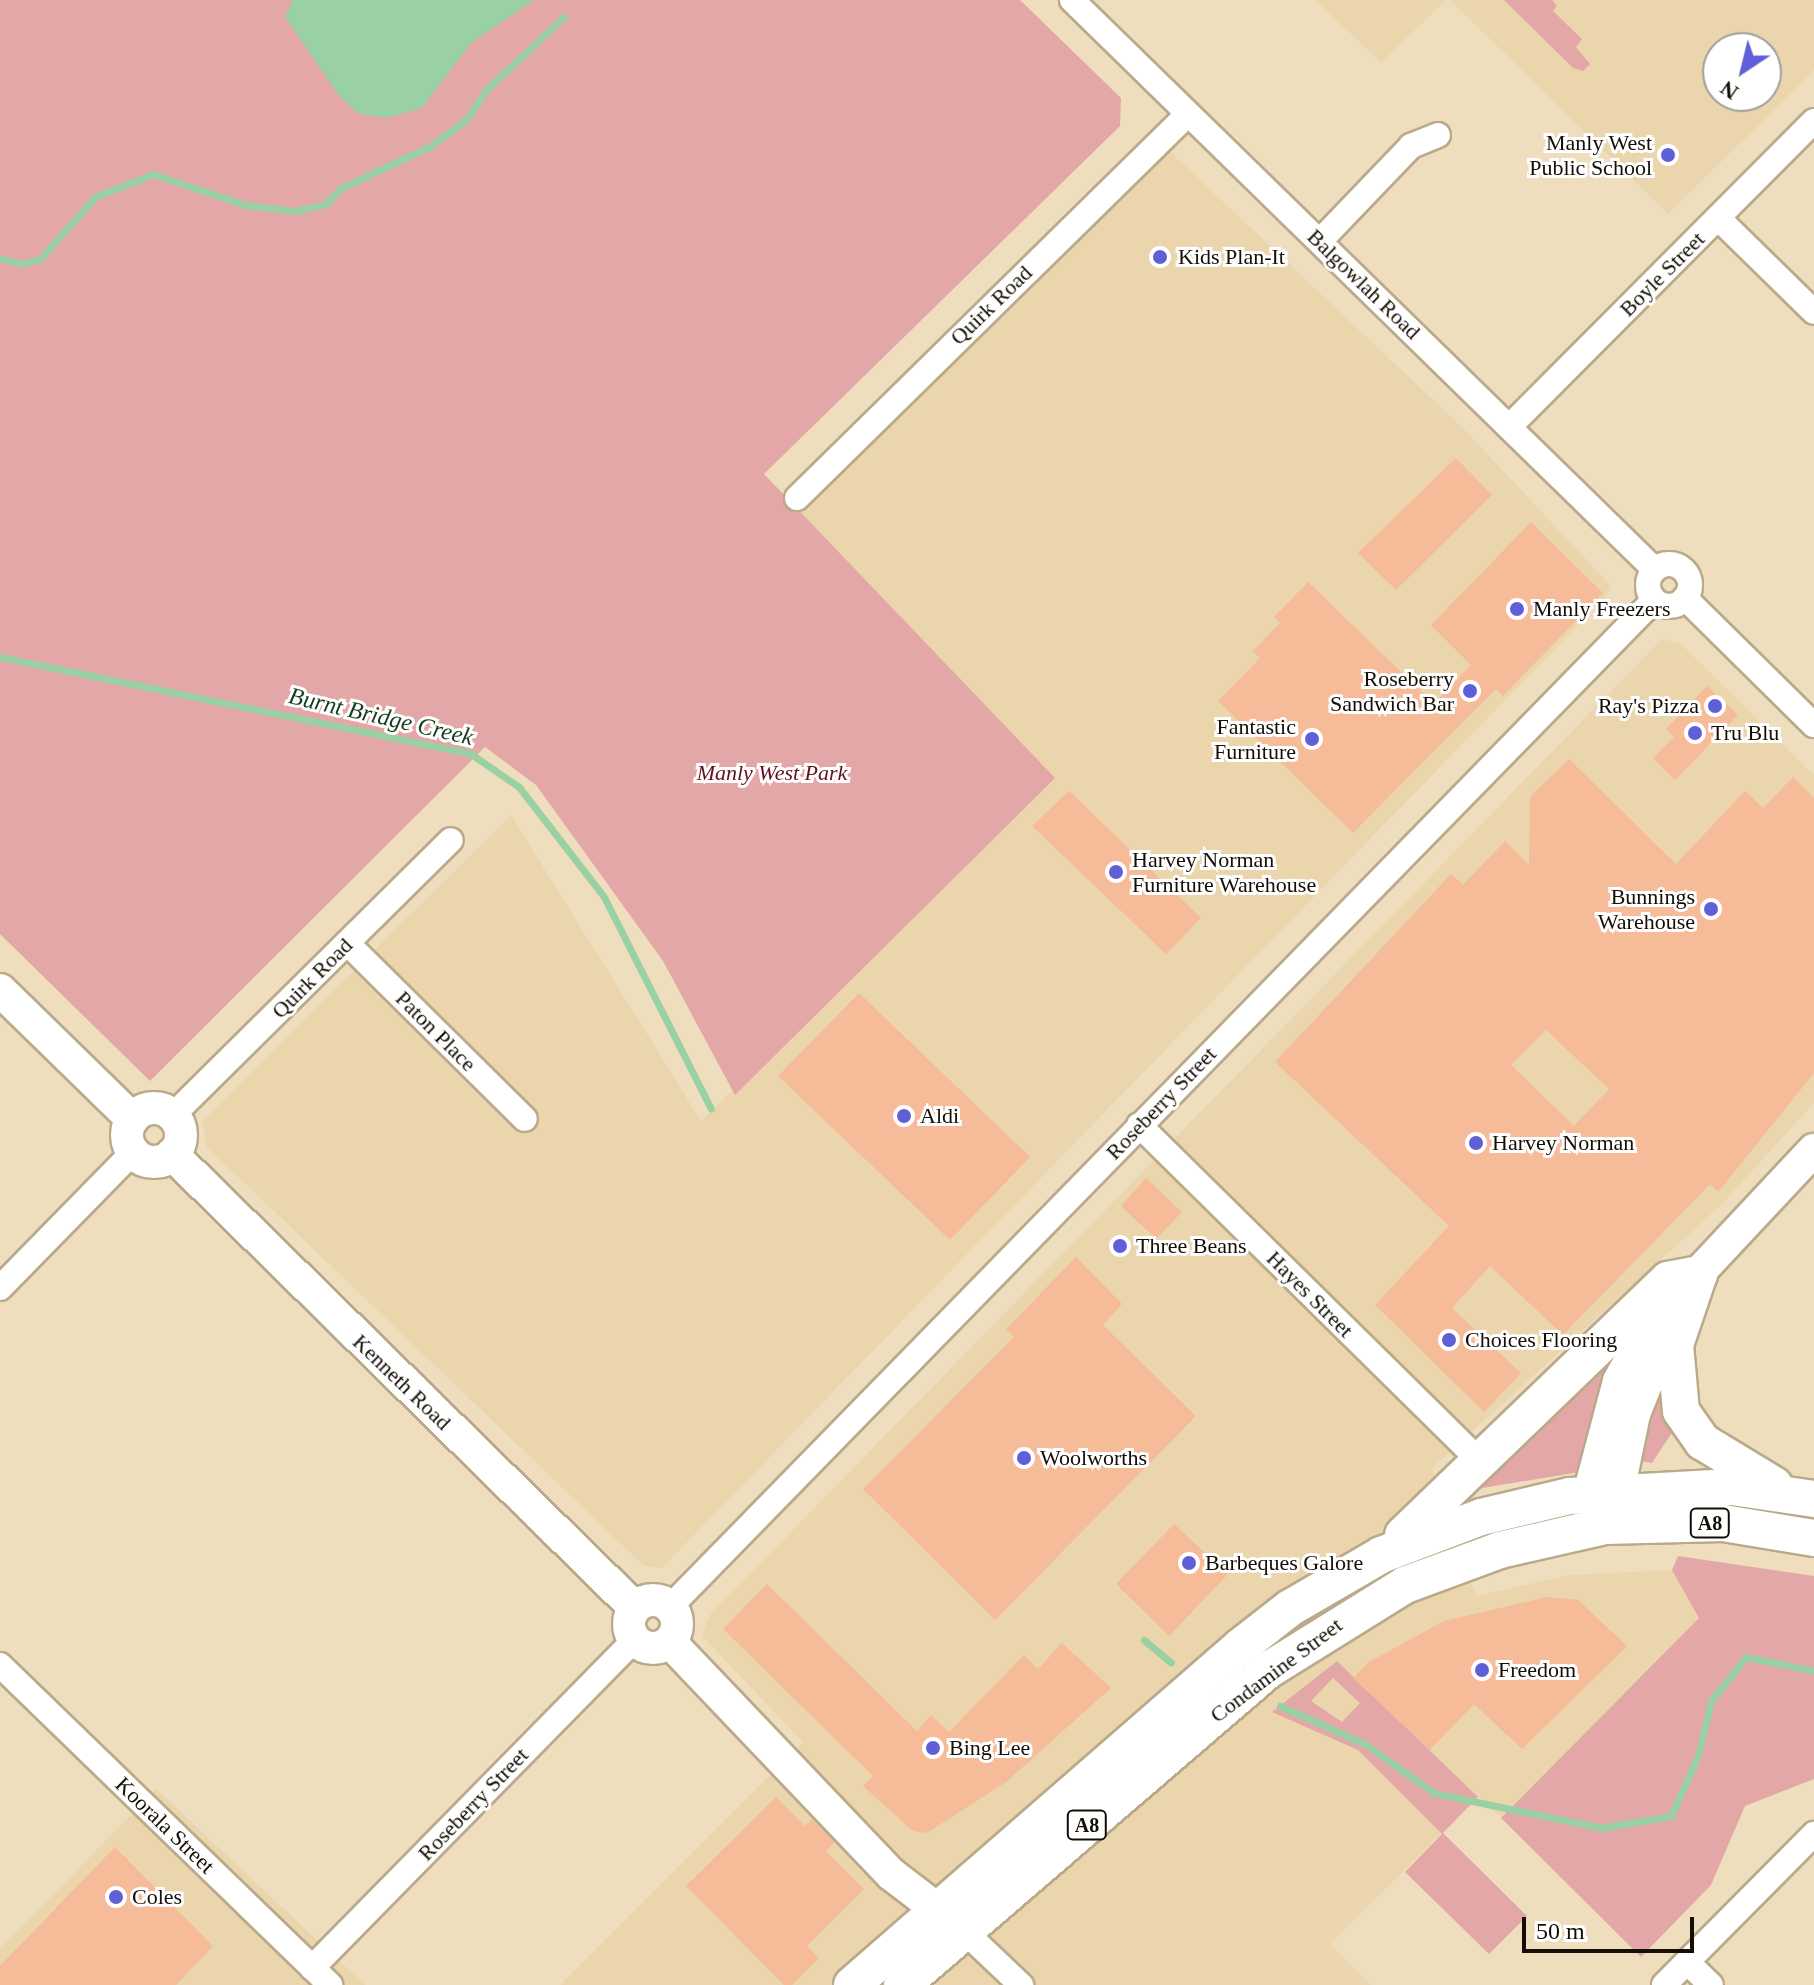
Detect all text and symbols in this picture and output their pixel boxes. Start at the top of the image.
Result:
north arrow [1702,32,1782,112]
text: N [1715,76,1743,105]
place label: Manly West Public School [1529,129,1652,180]
marker: Manly West Public School [1659,146,1677,164]
street label: Balgowlah Road [1302,223,1426,345]
street label: Boyle Street [1614,226,1710,322]
place label: Kids Plan-It [1178,244,1285,270]
marker: Kids Plan-It [1149,246,1171,268]
street label: Quirk Road [945,260,1037,350]
place label: Manly Freezers [1533,596,1670,622]
marker: Manly Freezers [1508,600,1526,618]
place label: Roseberry Sandwich Bar [1330,665,1454,716]
water label: Burnt Bridge Creek [286,682,476,752]
marker: Roseberry Sandwich Bar [1461,682,1479,700]
place label: Ray's Pizza [1598,693,1699,719]
marker: Ray's Pizza [1706,697,1724,715]
place label: Fantastic Furniture [1214,713,1296,764]
place label: Tru Blu [1711,720,1779,746]
marker: Tru Blu [1686,724,1704,742]
marker: Fantastic Furniture [1303,730,1321,748]
park label: Manly West Park [697,760,847,786]
place label: Harvey Norman Furniture Warehouse [1132,846,1317,898]
marker: Harvey Norman Furniture Warehouse [1107,863,1125,881]
place label: Bunnings Warehouse [1598,883,1695,934]
marker: Bunnings Warehouse [1702,900,1720,918]
street label: Quirk Road [266,932,358,1024]
street label: Paton Place [390,985,482,1077]
street label: Roseberry Street [1100,1041,1222,1165]
place label: Aldi [920,1103,959,1129]
marker: Aldi [895,1107,913,1125]
place label: Harvey Norman [1492,1130,1634,1156]
marker: Harvey Norman [1467,1134,1485,1152]
place label: Three Beans [1136,1233,1247,1259]
marker: Three Beans [1111,1237,1129,1255]
street label: Hayes Street [1261,1245,1359,1343]
place label: Choices Flooring [1465,1327,1617,1353]
street label: Kenneth Road [347,1329,457,1435]
marker: Choices Flooring [1440,1331,1458,1349]
place label: Woolworths [1040,1445,1147,1471]
marker: Woolworths [1015,1449,1033,1467]
road number: A8 [1688,1507,1732,1539]
place label: Barbeques Galore [1205,1550,1363,1576]
marker: Barbeques Galore [1180,1554,1198,1572]
street label: Condamine Street [1205,1612,1347,1728]
place label: Freedom [1498,1657,1576,1683]
marker: Freedom [1473,1661,1491,1679]
place label: Bing Lee [949,1735,1030,1761]
marker: Bing Lee [924,1739,942,1757]
street label: Roseberry Street [412,1742,534,1866]
street label: Koorala Street [110,1771,220,1879]
road number: A8 [1065,1809,1109,1841]
place label: Coles [132,1884,182,1910]
marker: Coles [107,1888,125,1906]
scale bar [1526,1901,1698,1951]
text: 50 m [1536,1918,1585,1944]

